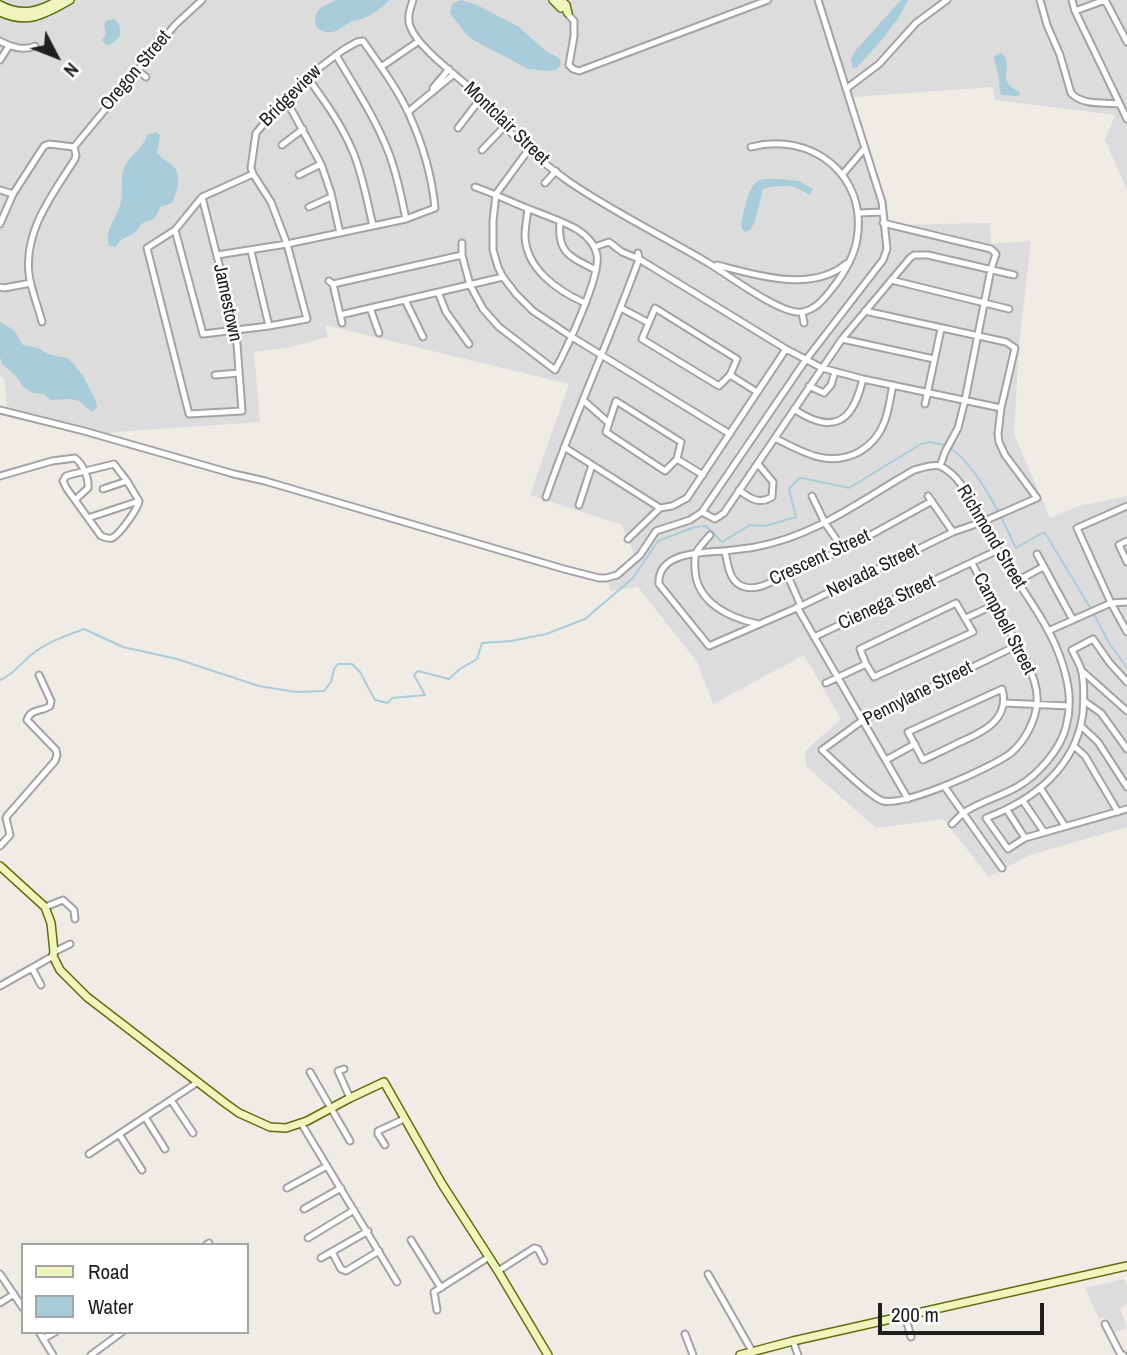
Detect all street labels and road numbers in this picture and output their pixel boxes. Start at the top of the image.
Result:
street label: Oregon Street [96,26,176,116]
street label: Bridgeview [255,60,327,132]
street label: Montclair Street [459,78,553,170]
street label: Jamestown [208,262,246,344]
street label: Richmond Street [951,481,1031,593]
street label: Crescent Street [766,525,874,591]
street label: Nevada Street [823,539,923,603]
street label: Campbell Street [968,569,1040,679]
street label: Cienega Street [835,571,939,635]
street label: Pennylane Street [860,657,976,731]

